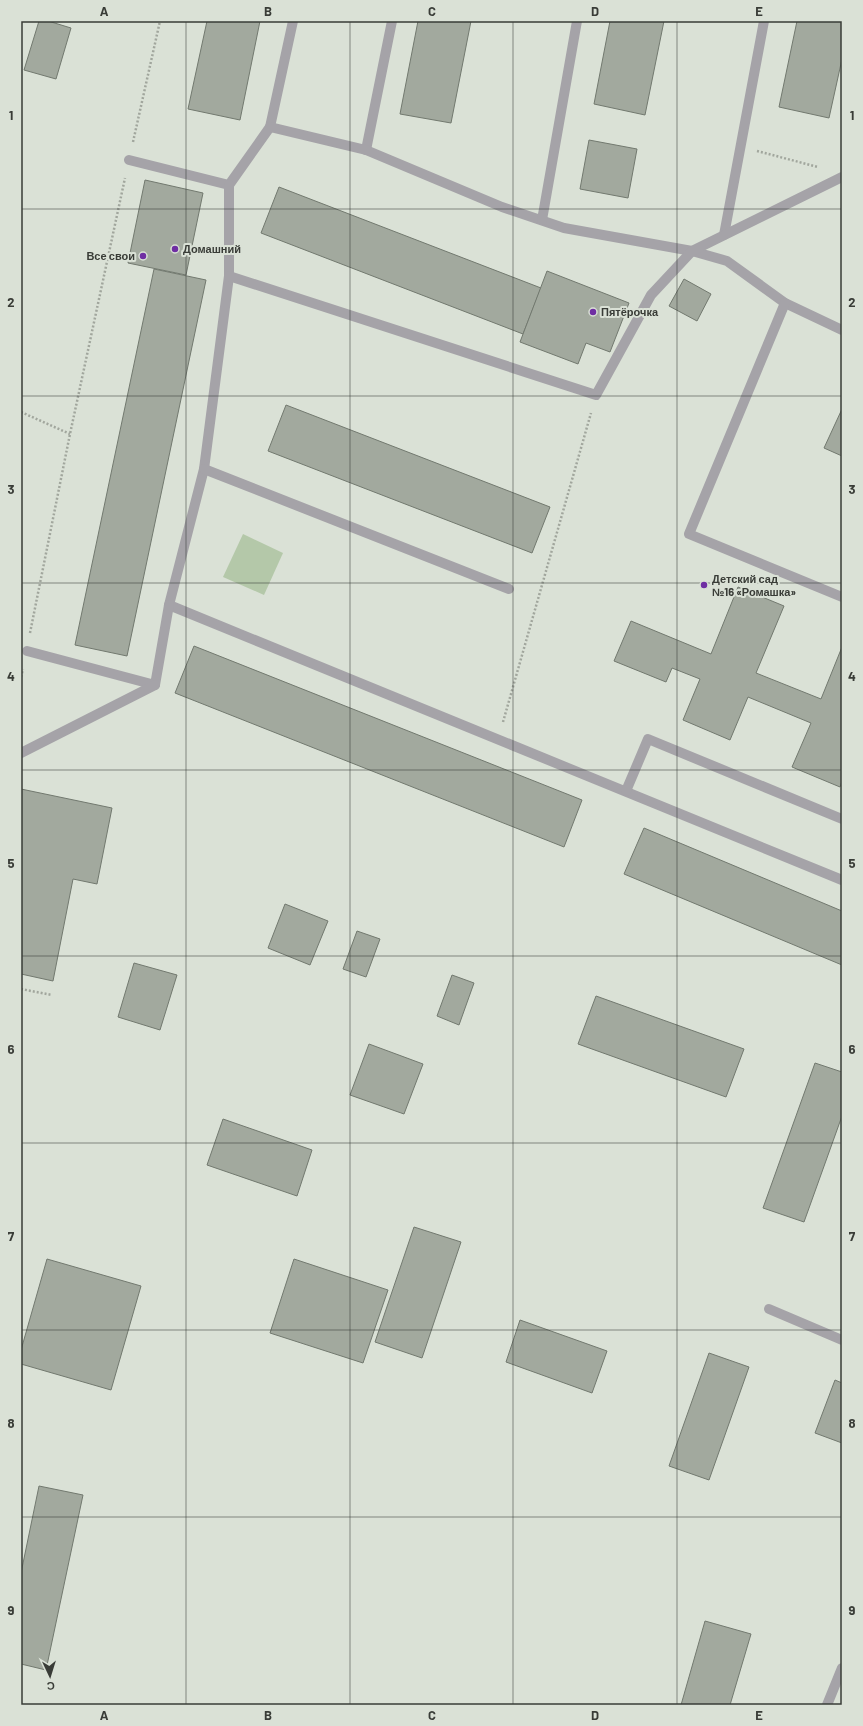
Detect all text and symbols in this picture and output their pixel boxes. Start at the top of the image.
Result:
text: A [100,3,109,19]
text: B [264,3,272,19]
text: C [428,3,436,19]
text: D [591,3,599,19]
text: E [755,3,763,19]
text: 1 [9,107,13,123]
text: 1 [850,107,854,123]
place label: Домашний [183,242,241,255]
marker: Домашний [170,244,180,254]
place label: Все свои [86,249,135,262]
marker: Все свои [138,251,148,261]
text: 2 [7,294,15,310]
text: 2 [848,294,856,310]
place label: Пятёрочка [601,305,659,318]
marker: Пятёрочка [588,307,598,317]
text: 3 [7,481,15,497]
text: 3 [848,481,856,497]
place label: Детский сад №16 «Ромашка» [712,572,796,598]
marker: Детский сад №16 «Ромашка» [699,580,709,590]
text: 4 [7,668,15,684]
text: 4 [848,668,856,684]
text: 5 [7,855,15,871]
text: 5 [848,855,856,871]
text: 6 [8,1041,15,1057]
text: 6 [849,1041,856,1057]
text: 7 [8,1228,15,1244]
text: 7 [849,1228,856,1244]
text: 8 [7,1415,15,1431]
text: 8 [848,1415,856,1431]
text: 9 [8,1602,15,1618]
text: 9 [849,1602,856,1618]
north arrow [30,1656,70,1696]
text: С [46,1680,55,1693]
text: A [100,1707,109,1723]
text: B [264,1707,272,1723]
text: C [428,1707,436,1723]
text: D [591,1707,599,1723]
text: E [755,1707,763,1723]

